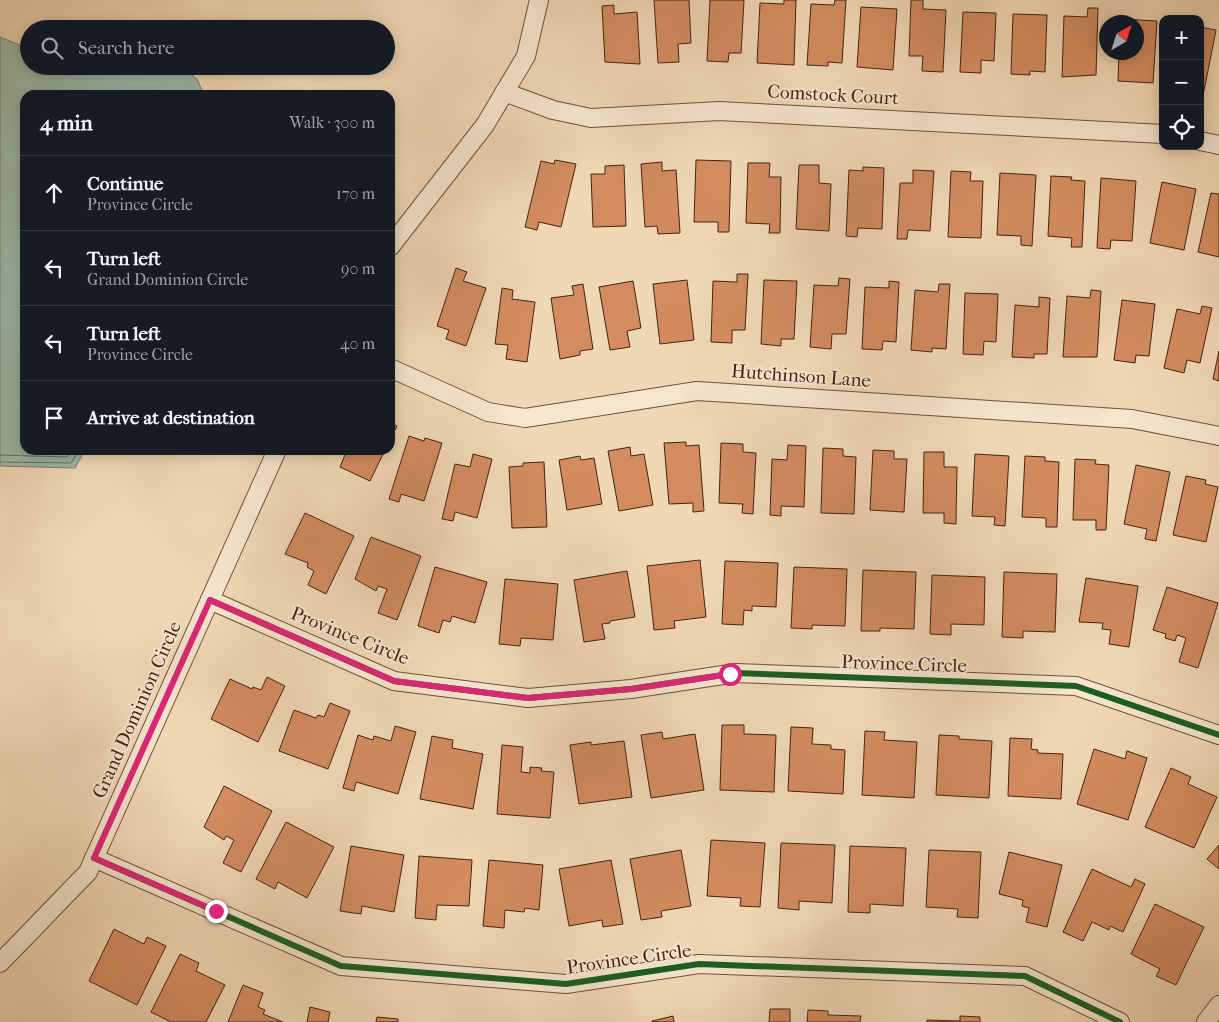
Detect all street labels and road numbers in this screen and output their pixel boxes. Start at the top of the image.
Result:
street label: Comstock Court [767,81,900,109]
street label: Hutchinson Lane [730,360,872,392]
street label: Province Circle [288,602,412,670]
street label: Grand Dominion Circle [88,618,186,802]
street label: Province Circle [841,651,967,677]
street label: Province Circle [565,939,693,979]

